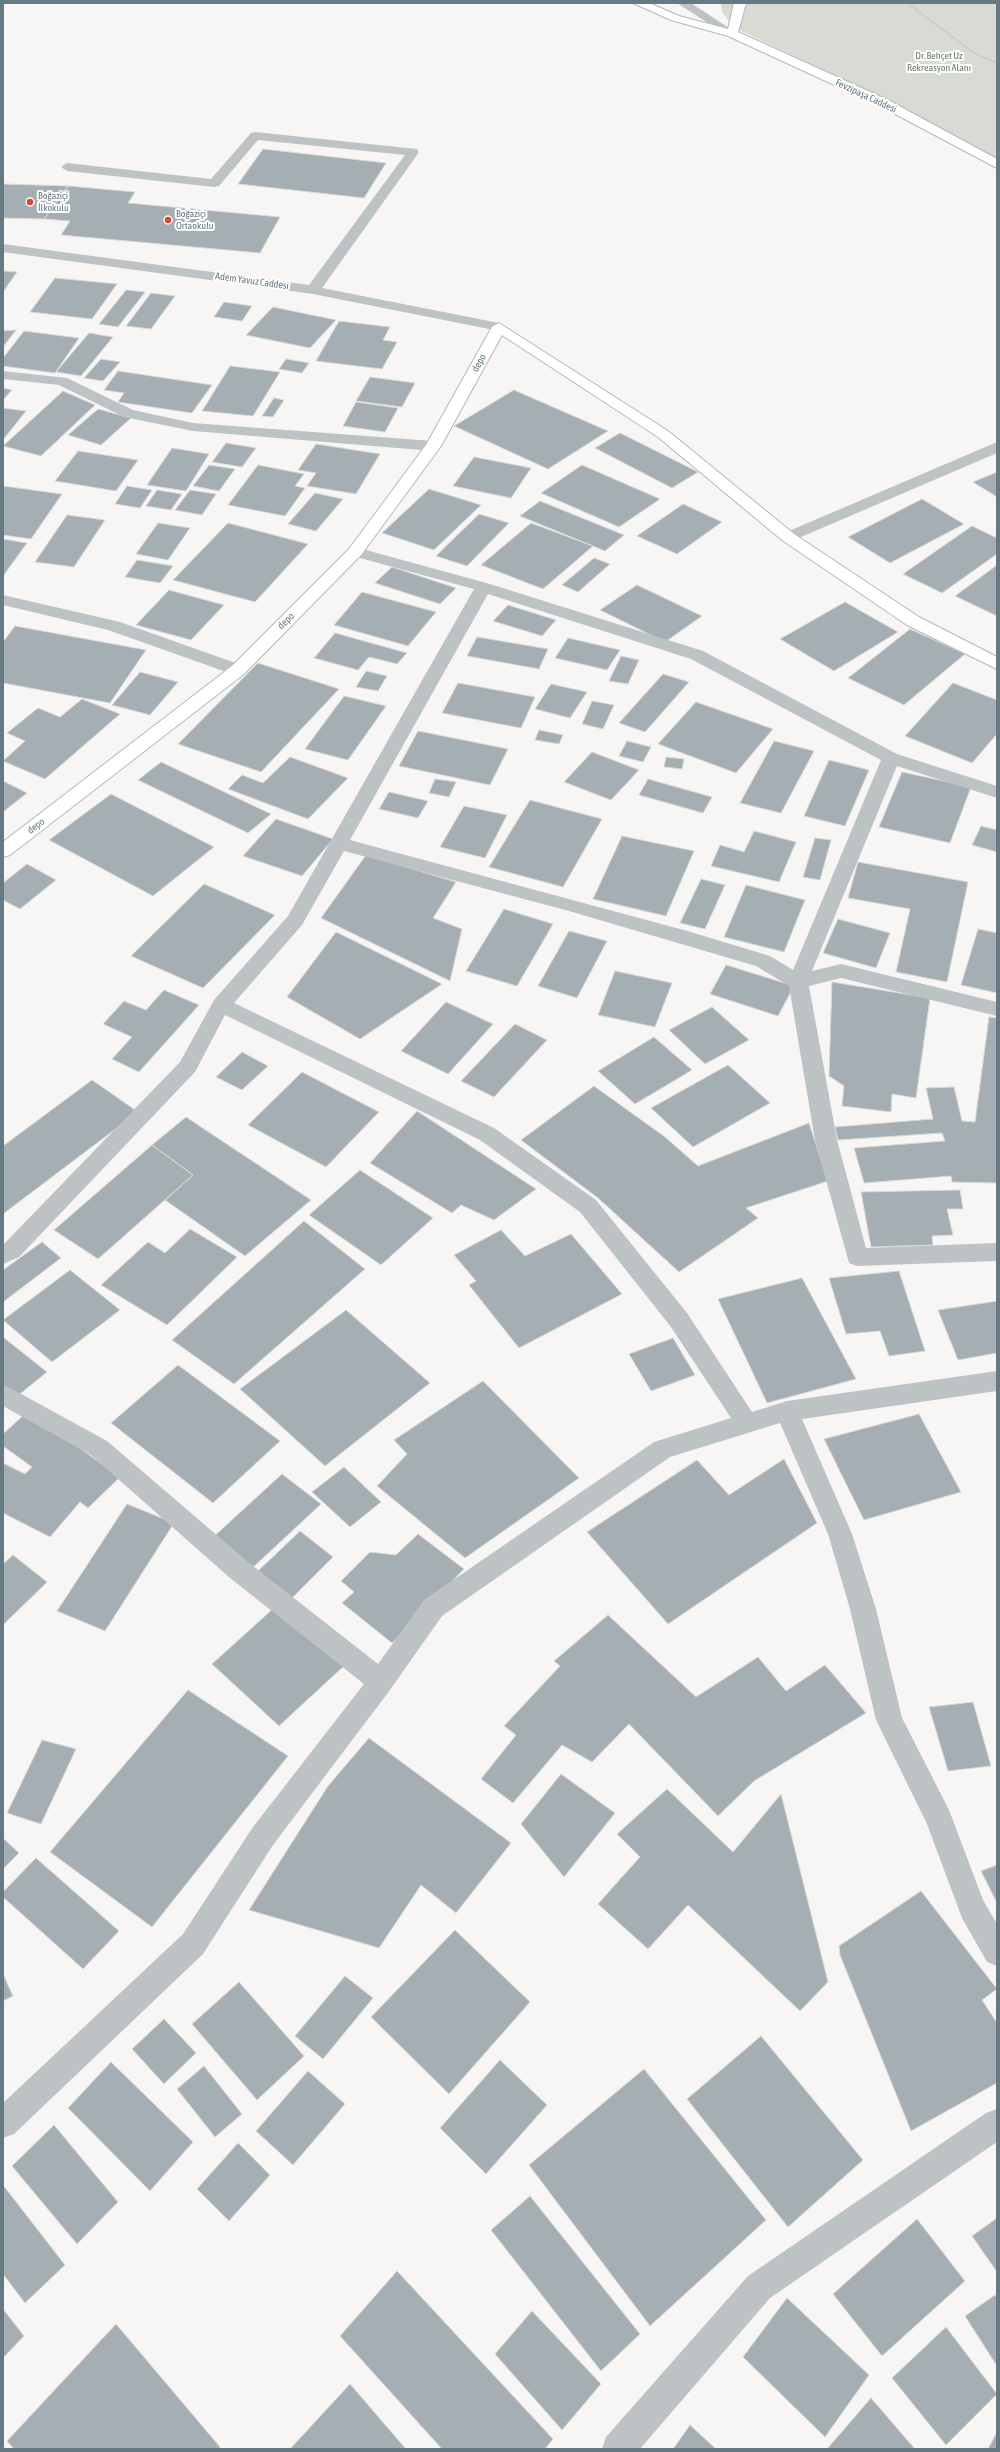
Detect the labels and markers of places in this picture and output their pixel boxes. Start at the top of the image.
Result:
place label: Boğaziçi İlkokulu [38,190,69,214]
marker: Boğaziçi İlkokulu [25,197,35,207]
place label: Boğaziçi Ortaokulu [176,208,214,232]
marker: Boğaziçi Ortaokulu [163,215,173,225]

